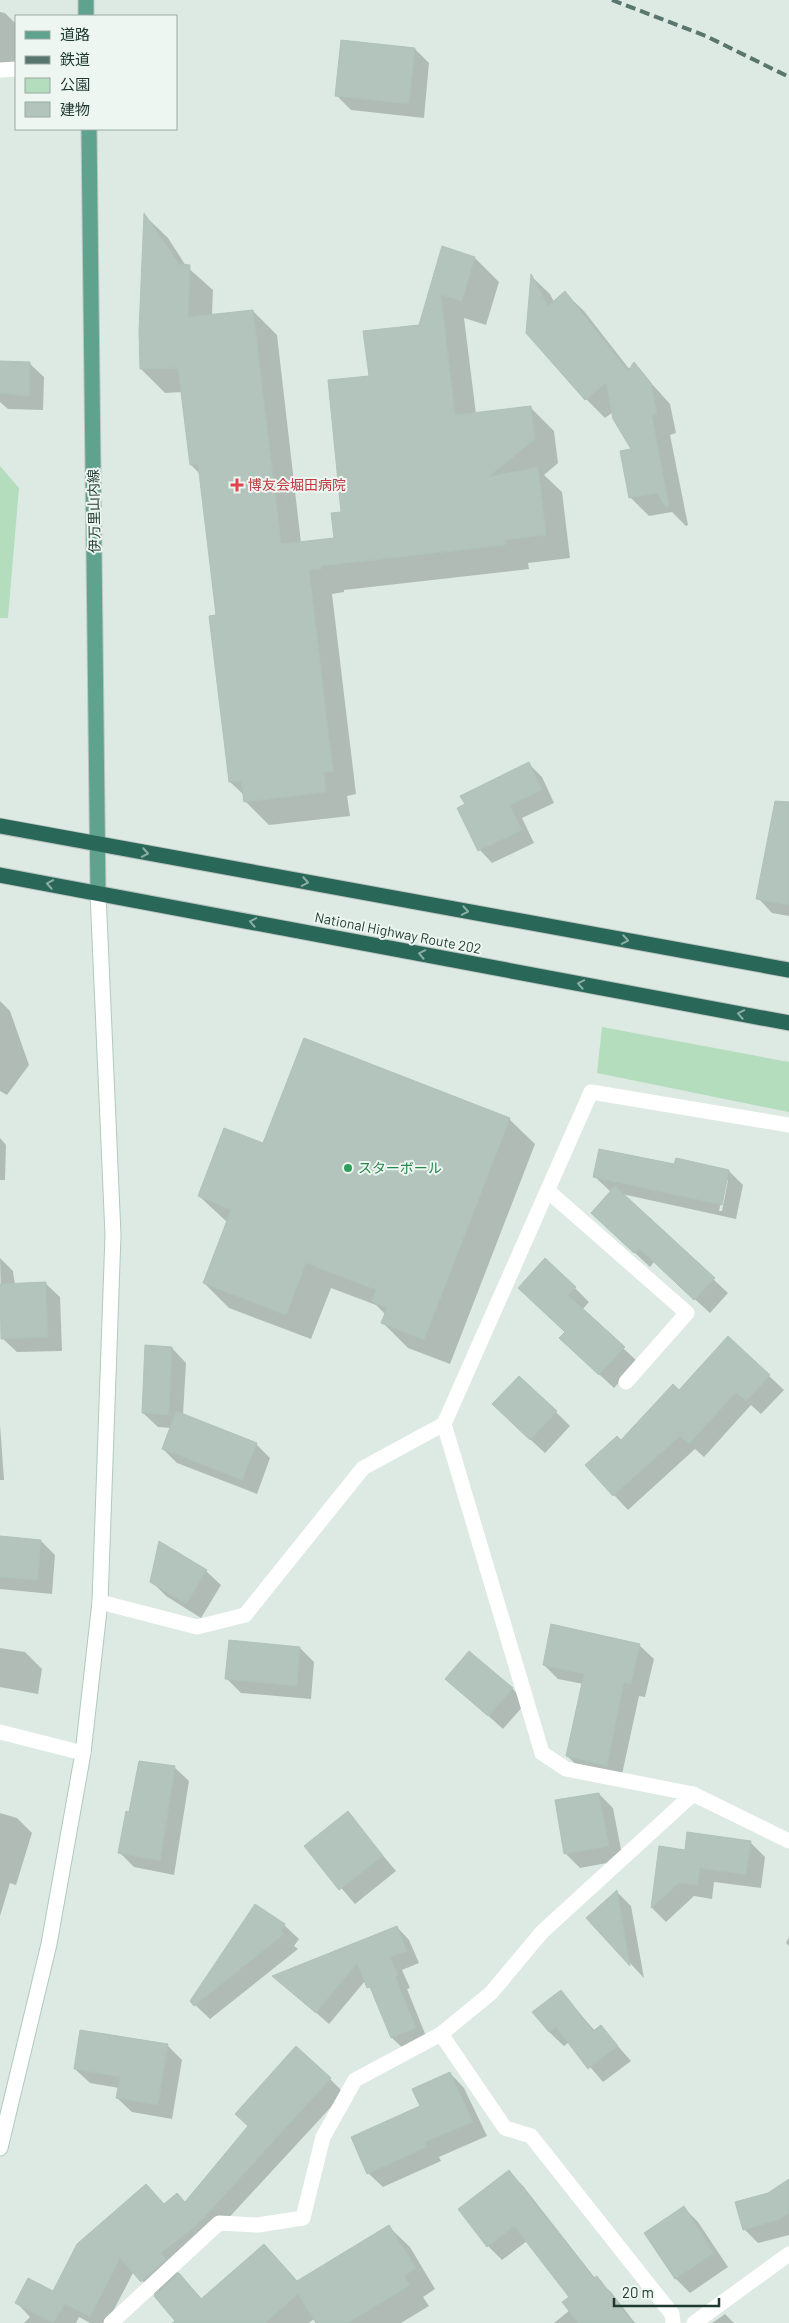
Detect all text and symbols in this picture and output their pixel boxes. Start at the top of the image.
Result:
legend [15,15,178,130]
text: 道路 [60,25,90,43]
text: 鉄道 [60,50,90,68]
text: 公園 [60,75,90,93]
text: 建物 [60,100,90,118]
street label: 伊万里山内線 [84,469,103,553]
place label: 博友会堀田病院 [248,476,346,493]
marker: 博友会堀田病院 [230,478,244,492]
one-way arrow [141,847,150,857]
one-way arrow [301,876,310,887]
one-way arrow [45,880,54,890]
one-way arrow [461,905,470,916]
street label: National Highway Route 202 [313,908,483,957]
one-way arrow [248,918,257,928]
one-way arrow [621,935,629,945]
one-way arrow [417,949,426,959]
one-way arrow [577,979,586,990]
one-way arrow [737,1009,745,1020]
place label: スターボール [358,1159,442,1176]
marker: スターボール [342,1162,354,1174]
scale bar [614,2276,719,2308]
text: 20 m [622,2283,654,2301]

